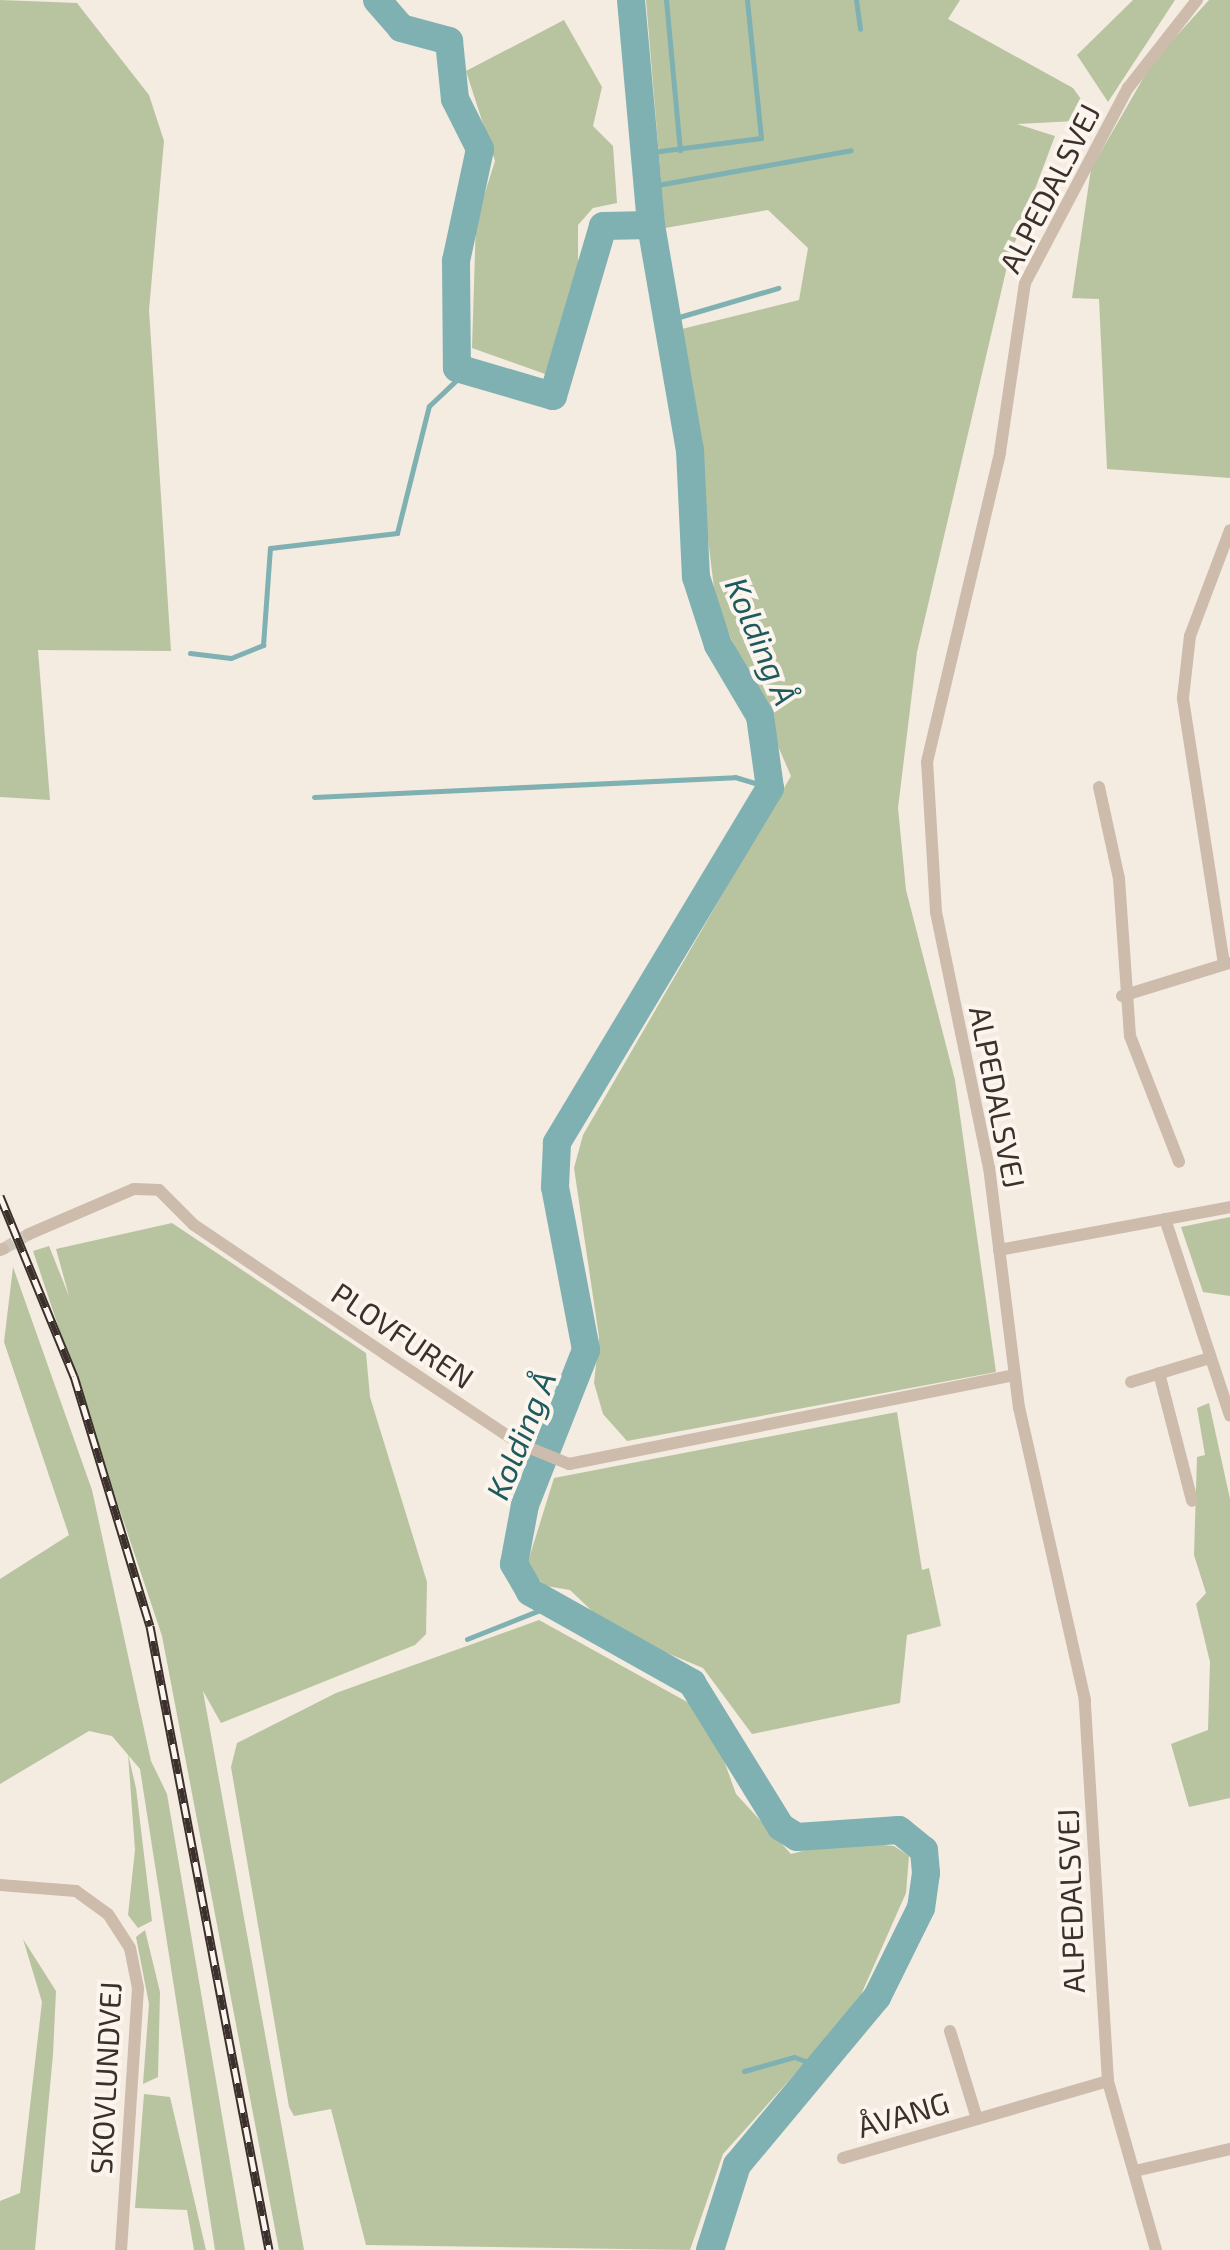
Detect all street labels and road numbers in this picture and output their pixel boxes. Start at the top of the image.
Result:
street label: ALPEDALSVEJ [991,98,1107,278]
street label: ALPEDALSVEJ [963,1003,1033,1191]
street label: PLOVFUREN [325,1274,481,1396]
street label: ALPEDALSVEJ [1049,1808,1091,1994]
street label: SKOVLUNDVEJ [82,1981,128,2175]
street label: ÅVANG [853,2084,953,2144]

